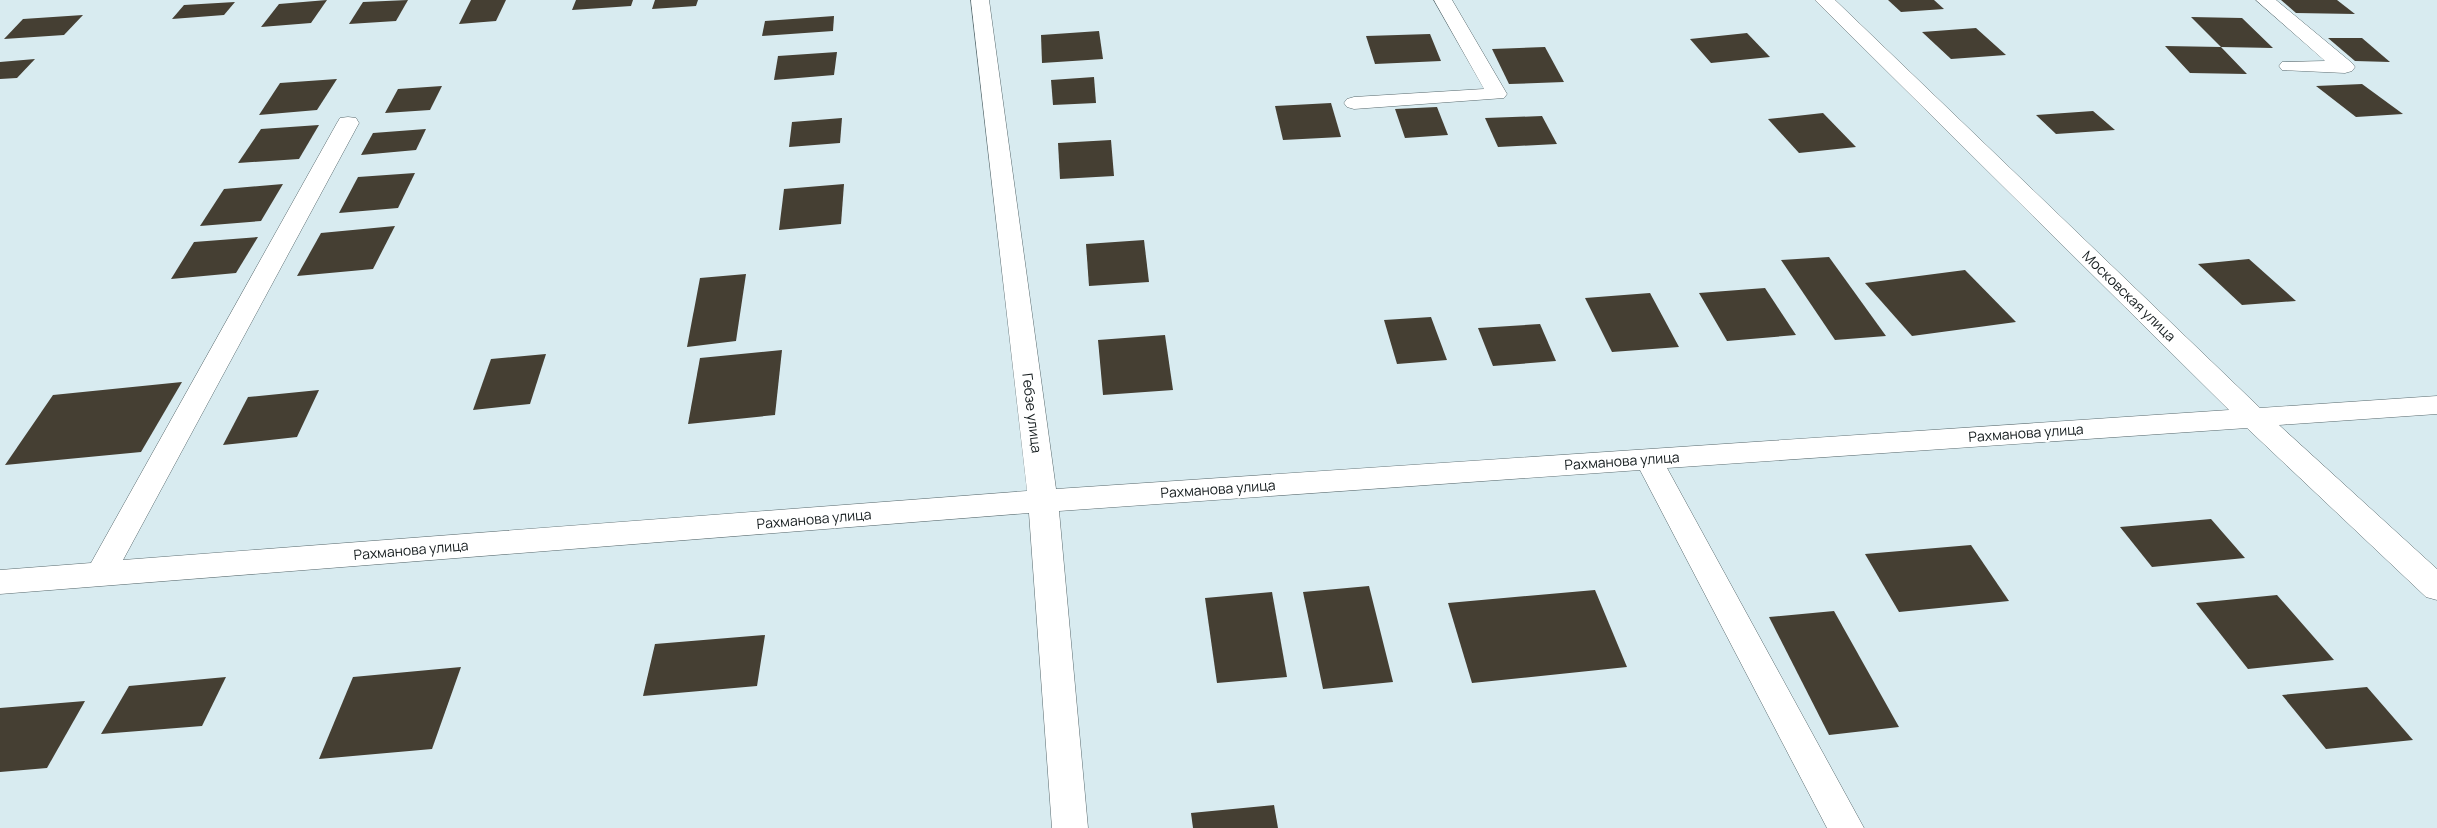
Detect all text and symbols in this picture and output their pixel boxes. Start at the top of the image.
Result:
street label: Московская улица [2079,246,2180,345]
street label: Гебзе улица [1018,372,1047,454]
street label: Рахманова улица [1968,419,2084,446]
street label: Рахманова улица [1564,447,1680,474]
street label: Рахманова улица [1160,475,1276,502]
street label: Рахманова улица [756,504,872,533]
street label: Рахманова улица [353,535,469,564]

